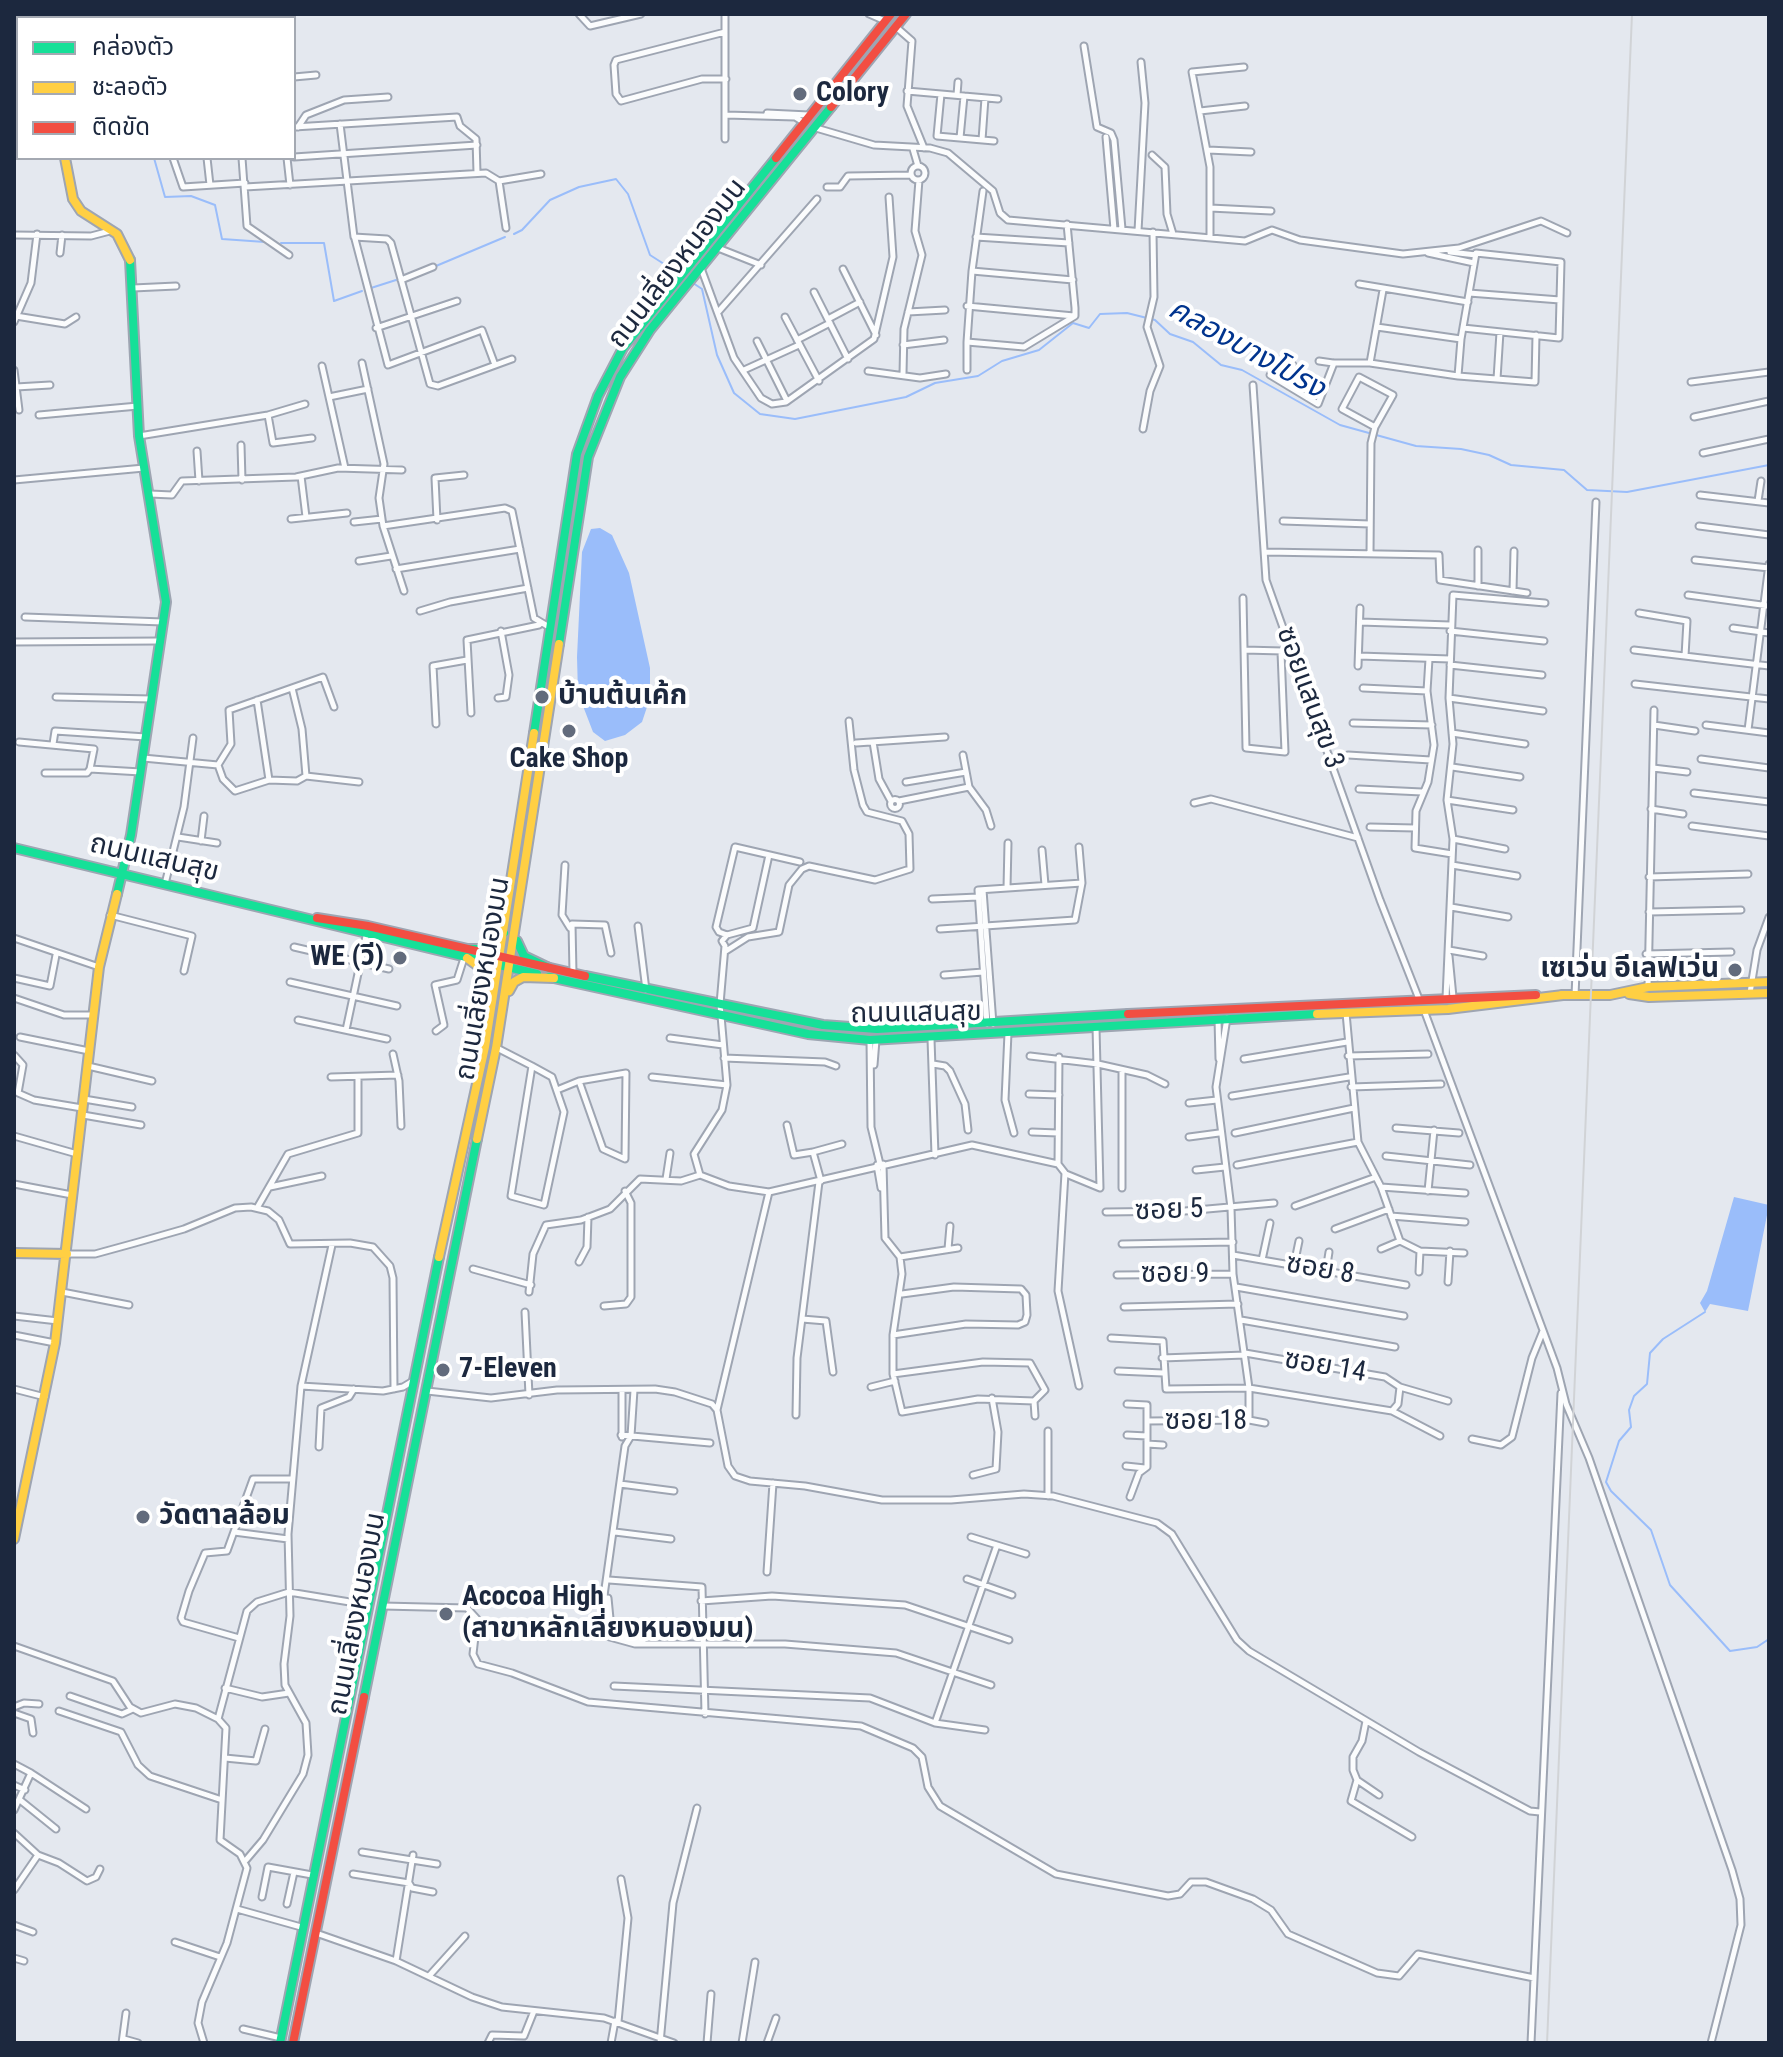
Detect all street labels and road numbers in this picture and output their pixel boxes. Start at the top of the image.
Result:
street label: ถนนเลี่ยงหนองมน [601,173,755,355]
street label: ซอยแสนสุข 3 [1268,622,1350,774]
street label: ถนนแสนสุข [86,828,222,890]
street label: ถนนเลี่ยงหนองมน [450,875,518,1083]
street label: ถนนแสนสุข [850,996,982,1032]
street label: ซอย 5 [1134,1193,1204,1229]
street label: ซอย 8 [1283,1248,1357,1292]
street label: ซอย 9 [1141,1258,1209,1292]
street label: ซอย 14 [1282,1343,1368,1391]
street label: ซอย 18 [1165,1405,1247,1439]
street label: ถนนเลี่ยงหนองมน [322,1510,394,1718]

